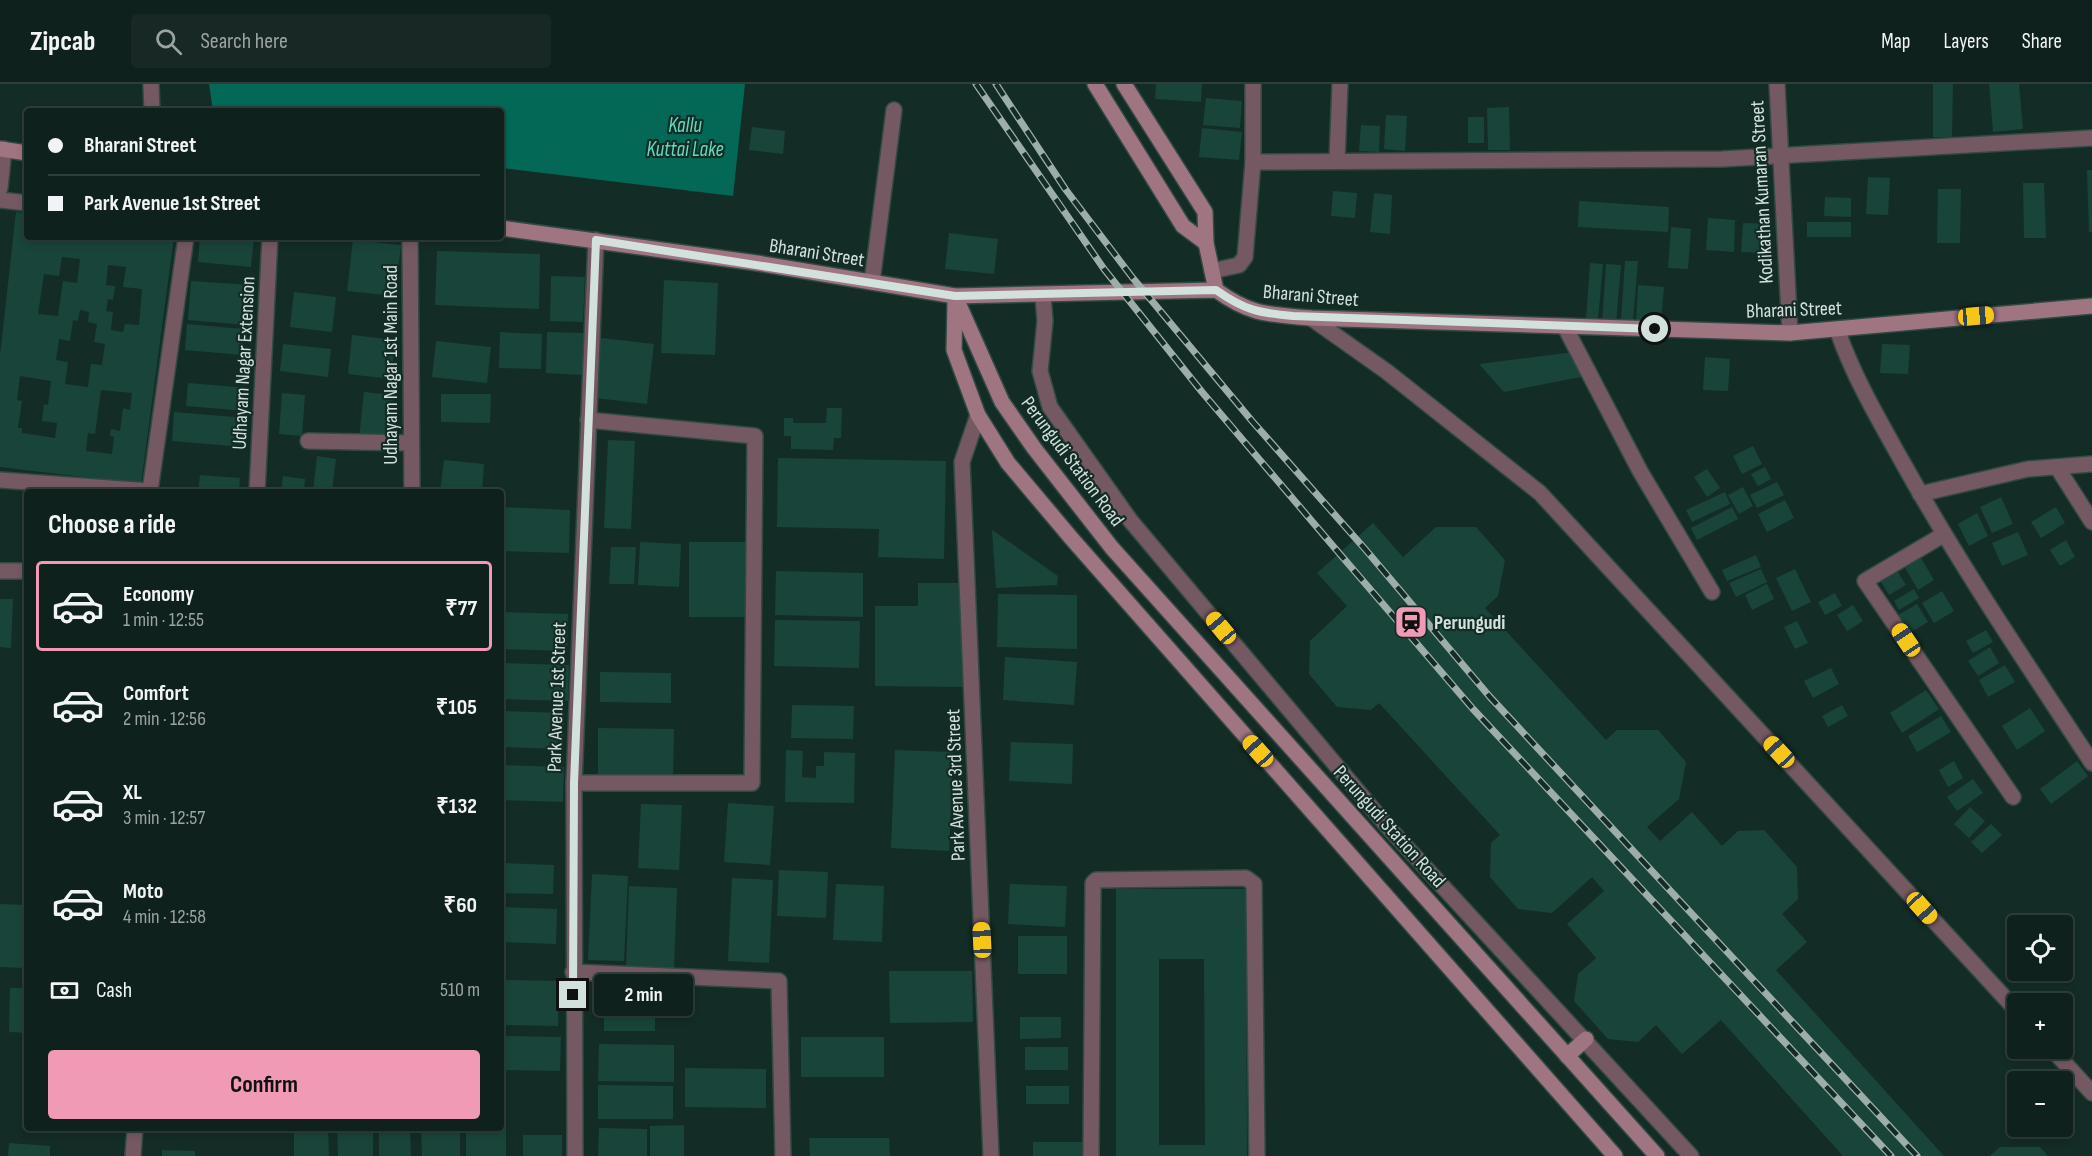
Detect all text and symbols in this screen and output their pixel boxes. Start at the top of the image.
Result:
search box [131,14,551,68]
text: Zipcab [30,25,95,58]
icon: search [152,25,185,58]
text: Search here [200,28,288,55]
text: Map [1881,29,1910,54]
text: Layers [1943,29,1989,54]
text: Share [2022,29,2062,54]
street label: Kodikathan Kumaran Street [1745,100,1779,284]
water label: Kallu Kuttai Lake [646,113,724,162]
text: Bharani Street [84,132,196,159]
text: Park Avenue 1st Street [84,190,260,217]
street label: Bharani Street [768,234,866,272]
street label: Udhayam Nagar 1st Main Road [379,265,403,465]
street label: Udhayam Nagar Extension [227,276,261,450]
street label: Bharani Street [1262,280,1360,312]
street label: Bharani Street [1746,296,1842,324]
car [1957,305,1995,327]
route start [1641,315,1668,342]
street label: Perungudi Station Road [1016,392,1129,531]
text: Choose a ride [48,509,176,541]
icon: car [51,579,105,633]
text: Economy [123,581,194,608]
text: ₹77 [445,595,477,622]
station icon: Perungudi [1393,604,1429,640]
text: 1 min · 12:55 [123,608,204,632]
car [1203,608,1239,648]
place label: Perungudi [1434,611,1505,635]
car [1888,620,1924,660]
street label: Park Avenue 1st Street [542,622,572,773]
icon: car [51,678,105,732]
text: Comfort [123,680,189,707]
text: ₹105 [436,694,477,721]
text: 2 min · 12:56 [123,707,206,731]
street label: Park Avenue 3rd Street [941,709,971,861]
car [1239,732,1277,770]
car [1760,733,1798,771]
street label: Perungudi Station Road [1328,761,1450,893]
icon: car [51,777,105,831]
text: XL [123,779,142,806]
text: ₹132 [436,793,477,820]
text: 3 min · 12:57 [123,806,205,830]
icon: car [51,876,105,930]
text: Moto [123,878,163,905]
car [1903,889,1941,927]
text: ₹60 [444,892,477,919]
text: 4 min · 12:58 [123,905,206,929]
map controls [2007,915,2073,1137]
button: locate [2007,915,2073,981]
car [972,922,992,958]
icon: cash [48,974,81,1007]
callout: 2 min [594,974,693,1016]
text: Cash [96,977,132,1004]
text: 510 m [440,978,480,1002]
route end [559,981,586,1008]
text: 2 min [624,983,663,1007]
button: + [2007,993,2073,1059]
button: Confirm [48,1050,480,1119]
button: − [2007,1071,2073,1137]

